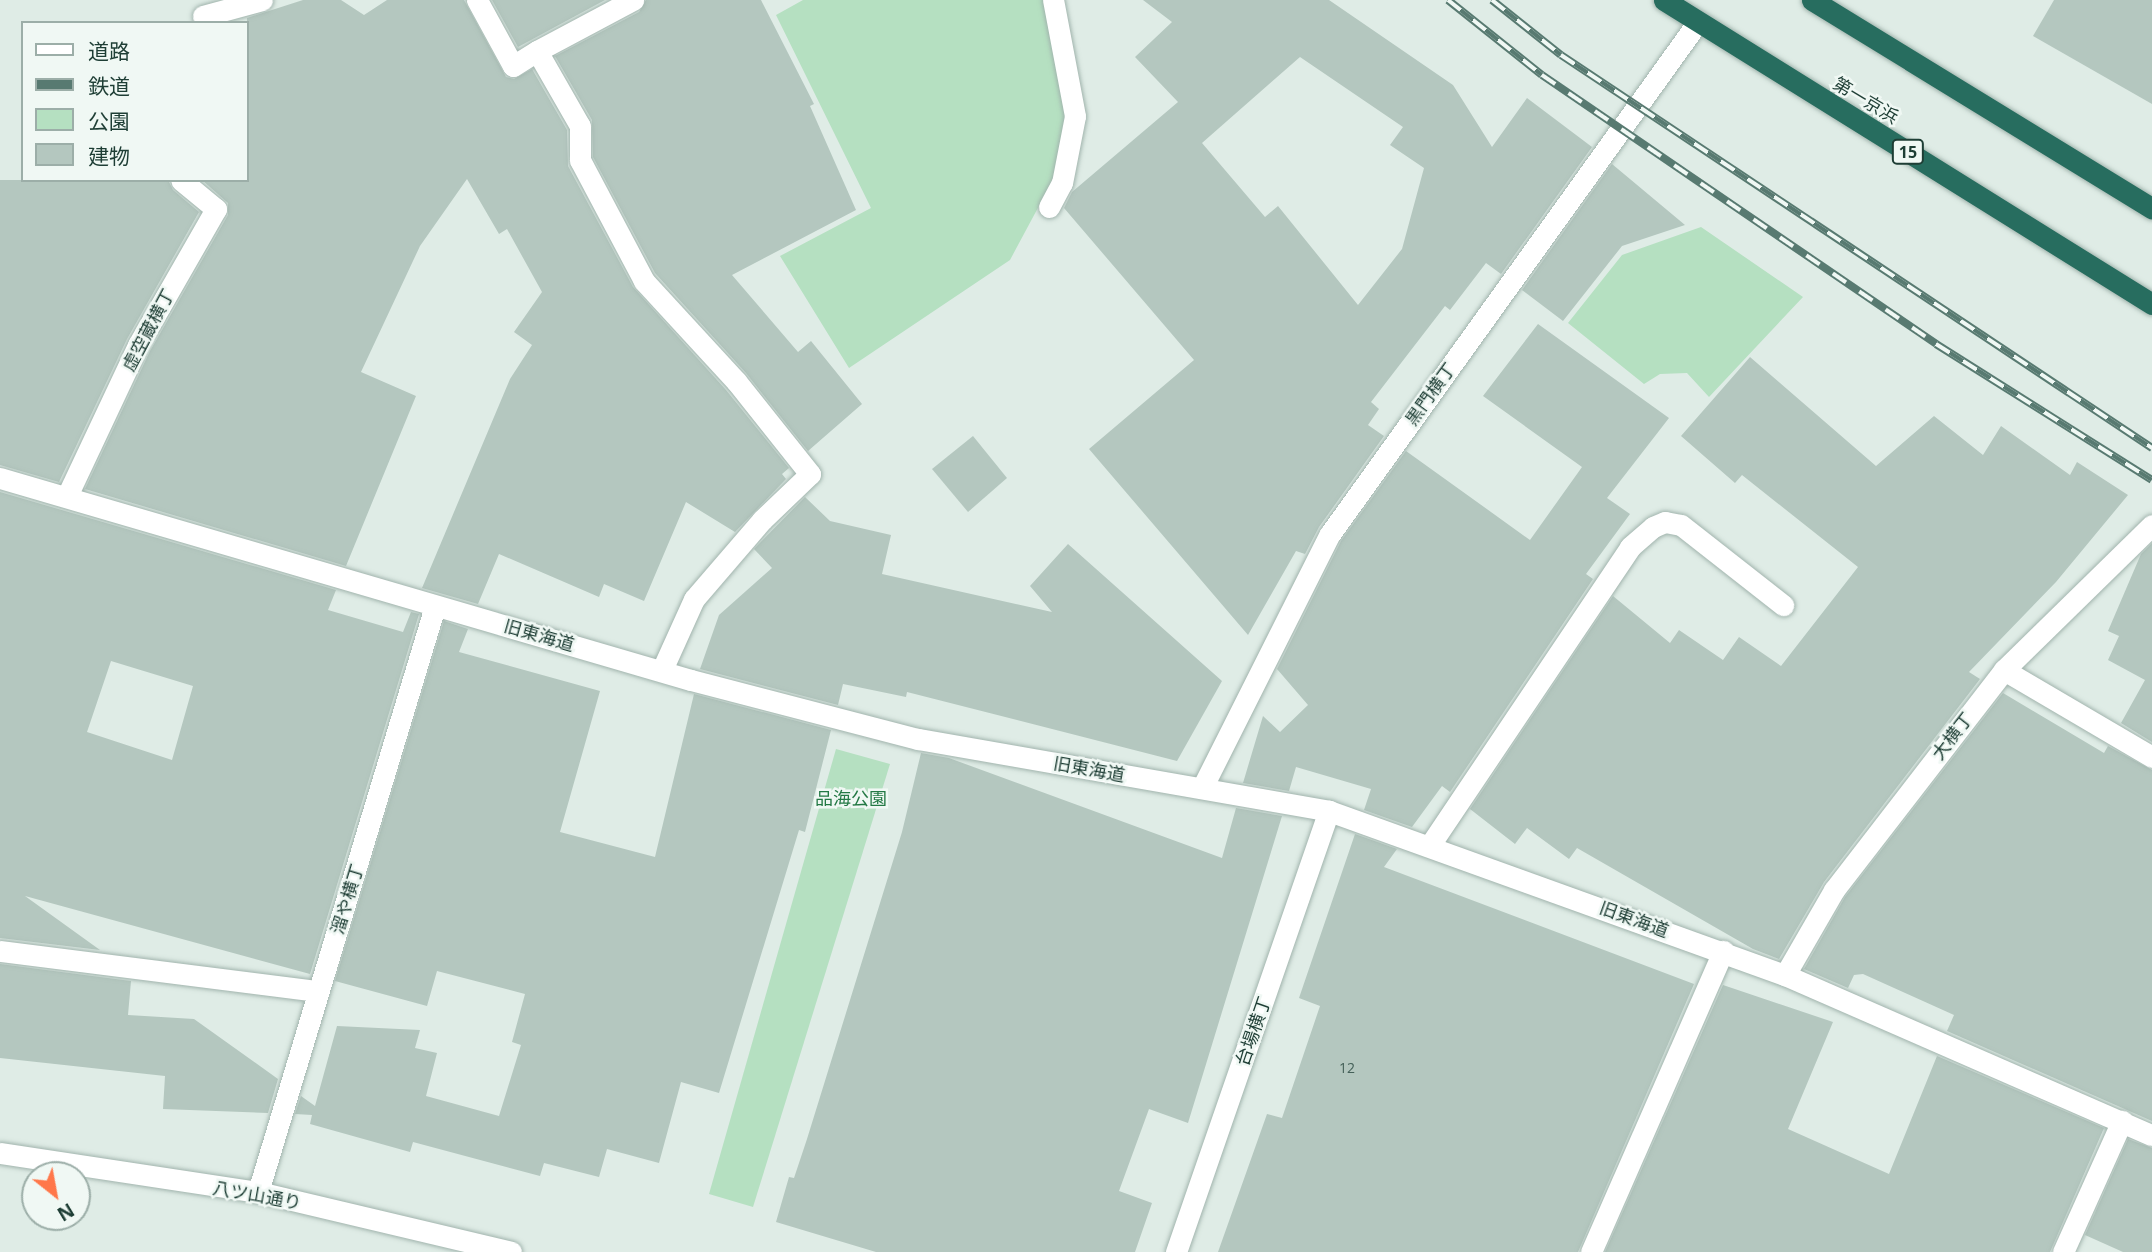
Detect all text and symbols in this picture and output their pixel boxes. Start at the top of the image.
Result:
legend [21,21,248,182]
text: 道路 [88,37,130,65]
text: 鉄道 [88,72,130,100]
street label: 第一京浜 [1830,72,1902,128]
text: 公園 [88,107,130,135]
road number: 15 [1890,140,1926,164]
text: 建物 [88,142,130,170]
street label: 虚空蔵横丁 [117,285,179,375]
street label: 黒門横丁 [1400,359,1460,429]
street label: 旧東海道 [501,615,577,655]
street label: 大横丁 [1927,708,1977,764]
street label: 旧東海道 [1052,752,1126,786]
park label: 品海公園 [815,787,887,809]
street label: 溜や横丁 [326,861,368,937]
street label: 旧東海道 [1596,897,1672,941]
street label: 台場横丁 [1231,993,1275,1069]
house number: 12 [1339,1060,1355,1076]
north arrow [21,1161,91,1231]
street label: 八ツ山通り [211,1177,303,1213]
text: N [52,1197,79,1227]

